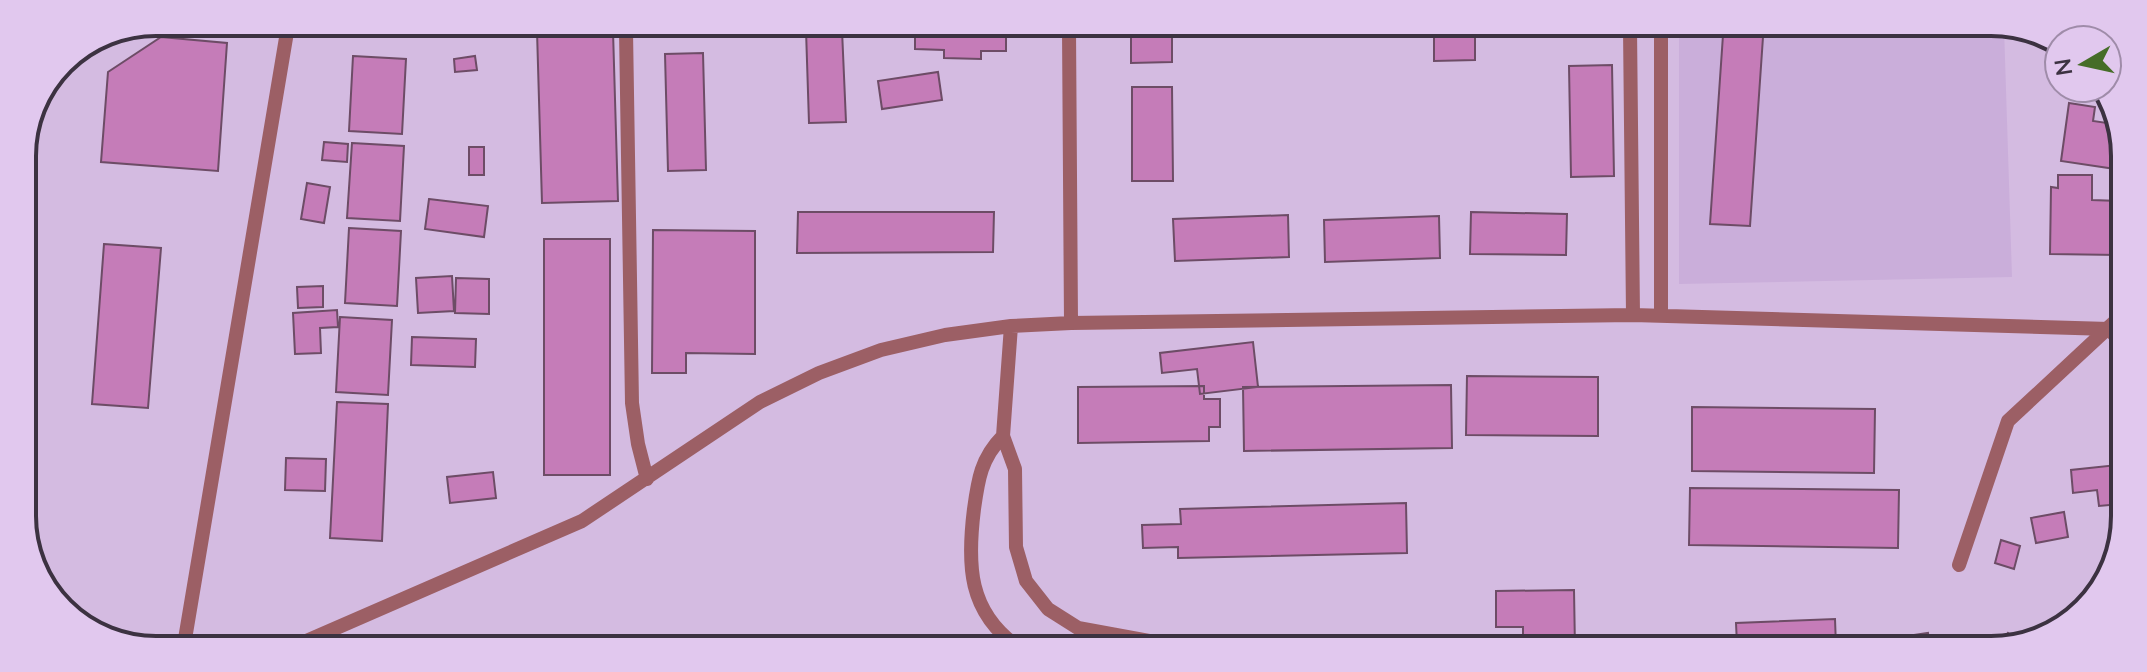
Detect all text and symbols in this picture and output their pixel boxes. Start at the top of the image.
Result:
north arrow [2043,24,2123,104]
text: N [2048,57,2077,78]

